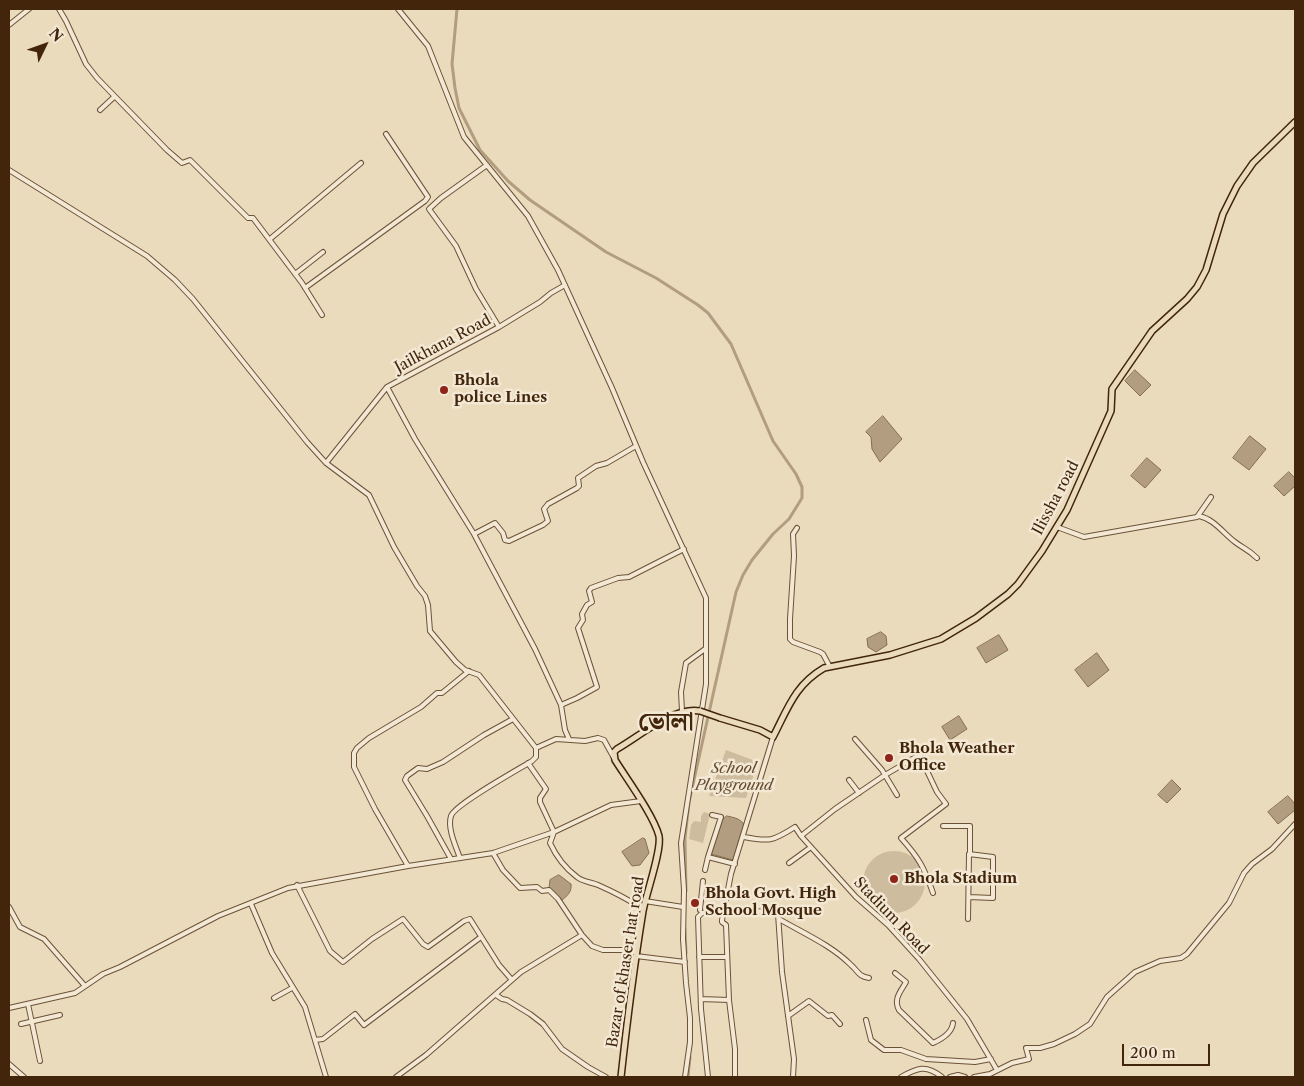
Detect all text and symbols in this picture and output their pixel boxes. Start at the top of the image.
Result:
north arrow [20,20,70,70]
text: N [45,24,67,46]
street label: Jailkhana Road [392,311,494,377]
place label: Bhola police Lines [454,372,547,407]
marker: Bhola police Lines [438,384,450,396]
street label: Ilissha road [1029,458,1083,538]
district label: ভোলা [638,708,694,738]
place label: Bhola Weather Office [899,740,1014,775]
marker: Bhola Weather Office [883,752,895,764]
park label: School Playground [695,760,773,795]
place label: Bhola Stadium [904,870,1017,888]
marker: Bhola Stadium [888,873,900,885]
street label: Stadium Road [850,874,932,958]
street label: Bazar of khaser hat road [604,875,648,1049]
place label: Bhola Govt. High School Mosque [705,885,837,920]
marker: Bhola Govt. High School Mosque [689,897,701,909]
scale bar [1124,1034,1212,1066]
text: 200 m [1130,1043,1176,1062]

